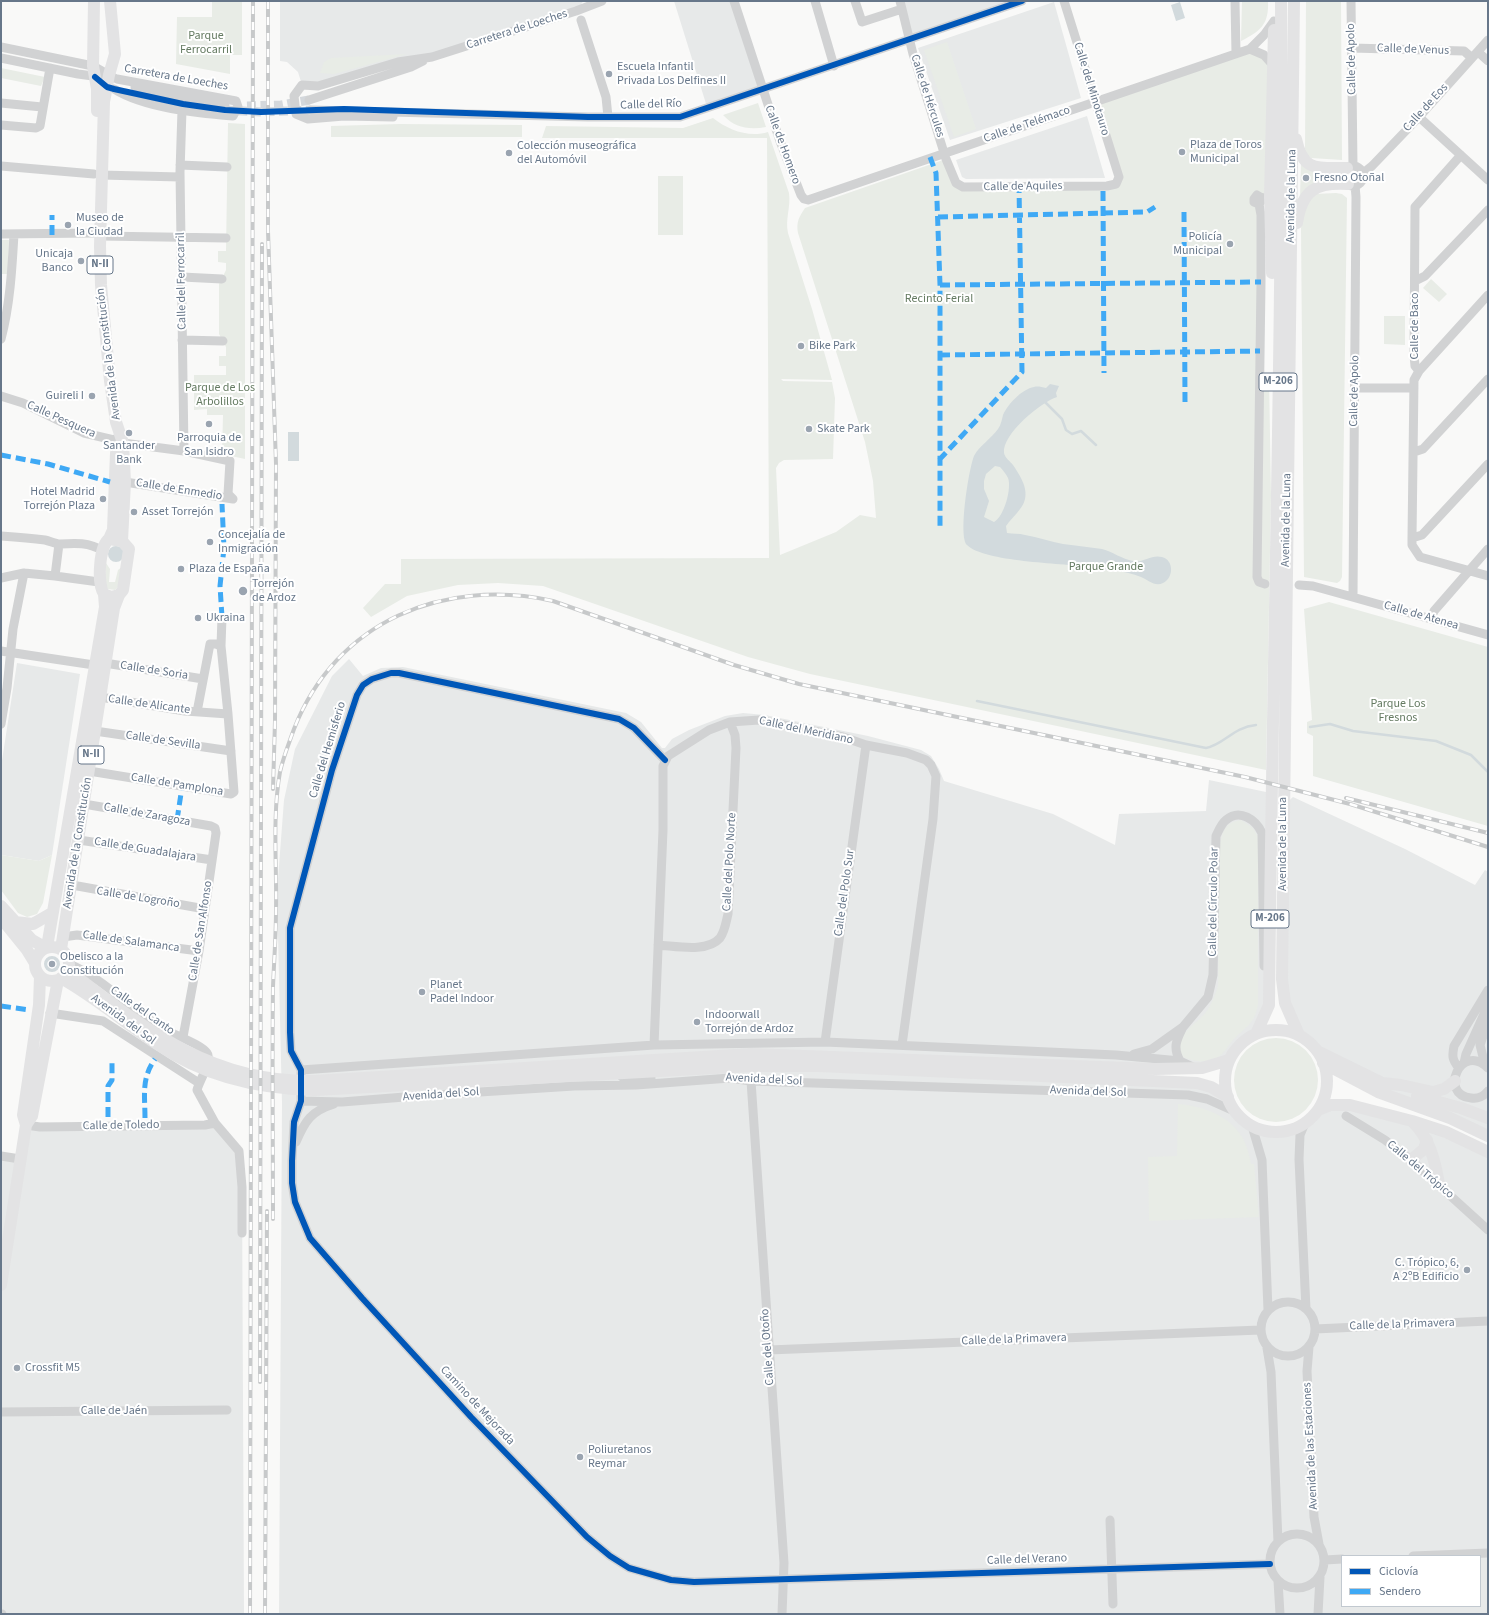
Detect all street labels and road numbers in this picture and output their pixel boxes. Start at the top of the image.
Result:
street label: Carretera de Loeches [465,7,569,53]
street label: Calle de Apolo [1344,23,1360,95]
street label: Calle del Minotauro [1070,41,1112,137]
street label: Calle de Venus [1377,42,1449,58]
street label: Calle de Hércules [907,53,947,139]
street label: Carretera de Loeches [123,62,229,94]
street label: Calle de Eos [1401,81,1451,135]
street label: Calle del Río [620,97,682,113]
street label: Calle de Homero [761,103,803,187]
street label: Calle de Telémaco [982,103,1072,147]
street label: Avenida de la Luna [1284,149,1300,243]
street label: Calle de Aquiles [983,179,1063,195]
street label: Calle del Ferrocarril [174,232,190,330]
road number: N-II [87,256,113,274]
street label: Avenida de la Constitución [94,287,124,421]
street label: Calle de Baco [1408,292,1422,360]
street label: Calle de Apolo [1347,355,1363,427]
road number: M-206 [1259,373,1297,391]
street label: Calle Pesquera [24,398,98,442]
street label: Avenida de la Luna [1279,473,1295,567]
street label: Calle de Enmedio [135,476,223,504]
street label: Calle de Atenea [1382,598,1460,634]
street label: Calle de Soria [119,659,189,683]
street label: Calle de Alicante [107,692,191,718]
street label: Calle del Hemisferio [306,700,350,800]
street label: Calle del Meridiano [758,714,854,748]
street label: Calle de Sevilla [125,729,201,753]
road number: N-II [78,746,104,764]
street label: Calle de Pamplona [130,771,224,799]
street label: Avenida de la Constitución [60,776,96,910]
street label: Avenida de la Luna [1276,797,1290,891]
street label: Calle de Zaragoza [103,800,191,830]
street label: Calle del Polo Norte [720,812,740,912]
street label: Calle de Guadalajara [93,835,197,865]
street label: Calle del Círculo Polar [1206,847,1222,957]
street label: Calle del Polo Sur [832,849,858,937]
street label: Calle de San Alfonso [186,880,216,982]
street label: Calle de Logroño [95,884,181,912]
road number: M-206 [1251,910,1289,928]
street label: Calle de Salamanca [82,928,180,956]
street label: Calle del Canto [107,984,177,1038]
street label: Avenida del Sol [88,992,158,1048]
street label: Avenida del Sol [725,1071,803,1089]
street label: Avenida del Sol [1049,1083,1127,1101]
street label: Avenida del Sol [402,1085,480,1105]
street label: Calle de Toledo [83,1118,159,1134]
street label: Calle del Trópico [1384,1138,1456,1202]
street label: Calle del Otoño [758,1308,778,1386]
street label: Calle de la Primavera [1349,1316,1455,1334]
street label: Calle de la Primavera [961,1331,1067,1349]
street label: Camino de Mejorada [437,1363,517,1449]
street label: Avenida de las Estaciones [1300,1382,1322,1510]
street label: Calle de Jaén [81,1404,147,1418]
street label: Calle del Verano [987,1551,1067,1569]

